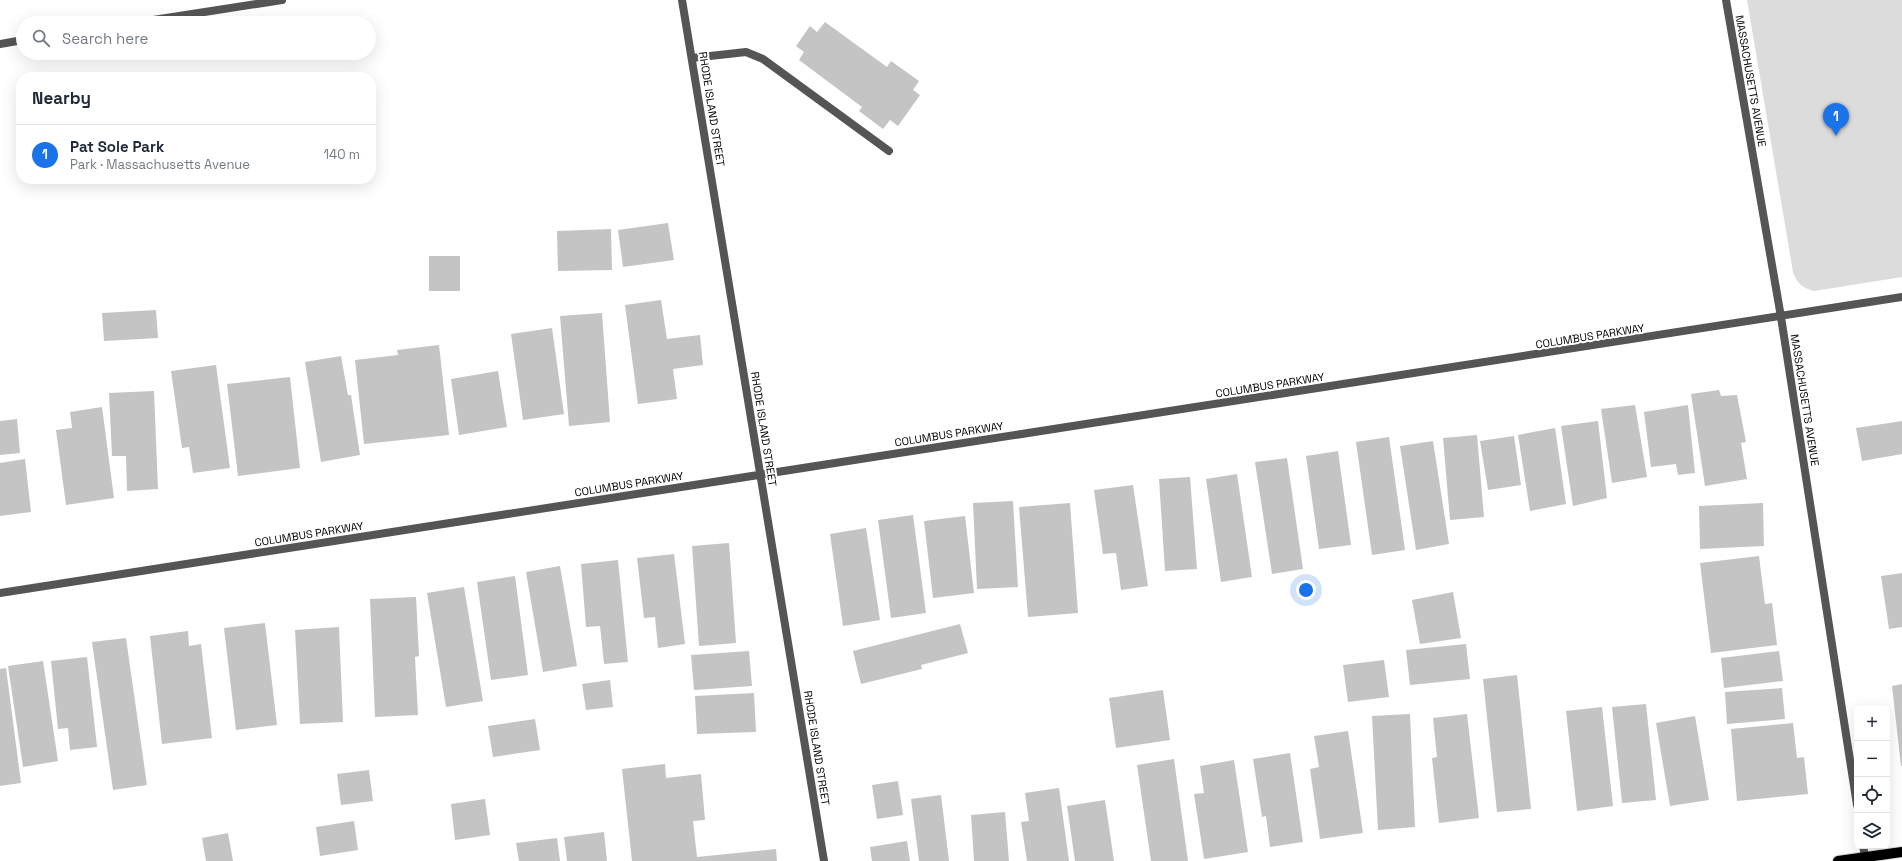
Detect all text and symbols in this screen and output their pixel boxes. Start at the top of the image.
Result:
street label: MASSACHUSETTS AVENUE [1733,14,1769,148]
search box [16,16,376,60]
icon: search [30,27,52,49]
text: Search here [62,29,148,48]
street label: RHODE ISLAND STREET [696,51,728,168]
text: Nearby [32,87,91,109]
pin: 1 [1823,103,1849,136]
text: Pat Sole Park [70,137,164,156]
text: 1 [42,146,48,163]
text: 140 m [324,146,360,163]
text: Park · Massachusetts Avenue [70,156,250,173]
street label: COLUMBUS PARKWAY [1535,320,1646,352]
street label: MASSACHUSETTS AVENUE [1788,333,1822,467]
street label: COLUMBUS PARKWAY [1215,369,1326,401]
street label: RHODE ISLAND STREET [748,371,780,488]
street label: COLUMBUS PARKWAY [894,418,1005,450]
street label: COLUMBUS PARKWAY [574,468,685,500]
street label: COLUMBUS PARKWAY [254,518,365,550]
your location [1296,580,1316,600]
street label: RHODE ISLAND STREET [801,690,833,807]
map controls [1854,705,1890,849]
button: + [1854,705,1890,741]
button: − [1854,741,1890,777]
button: locate [1854,777,1890,813]
button: layers [1854,813,1890,849]

